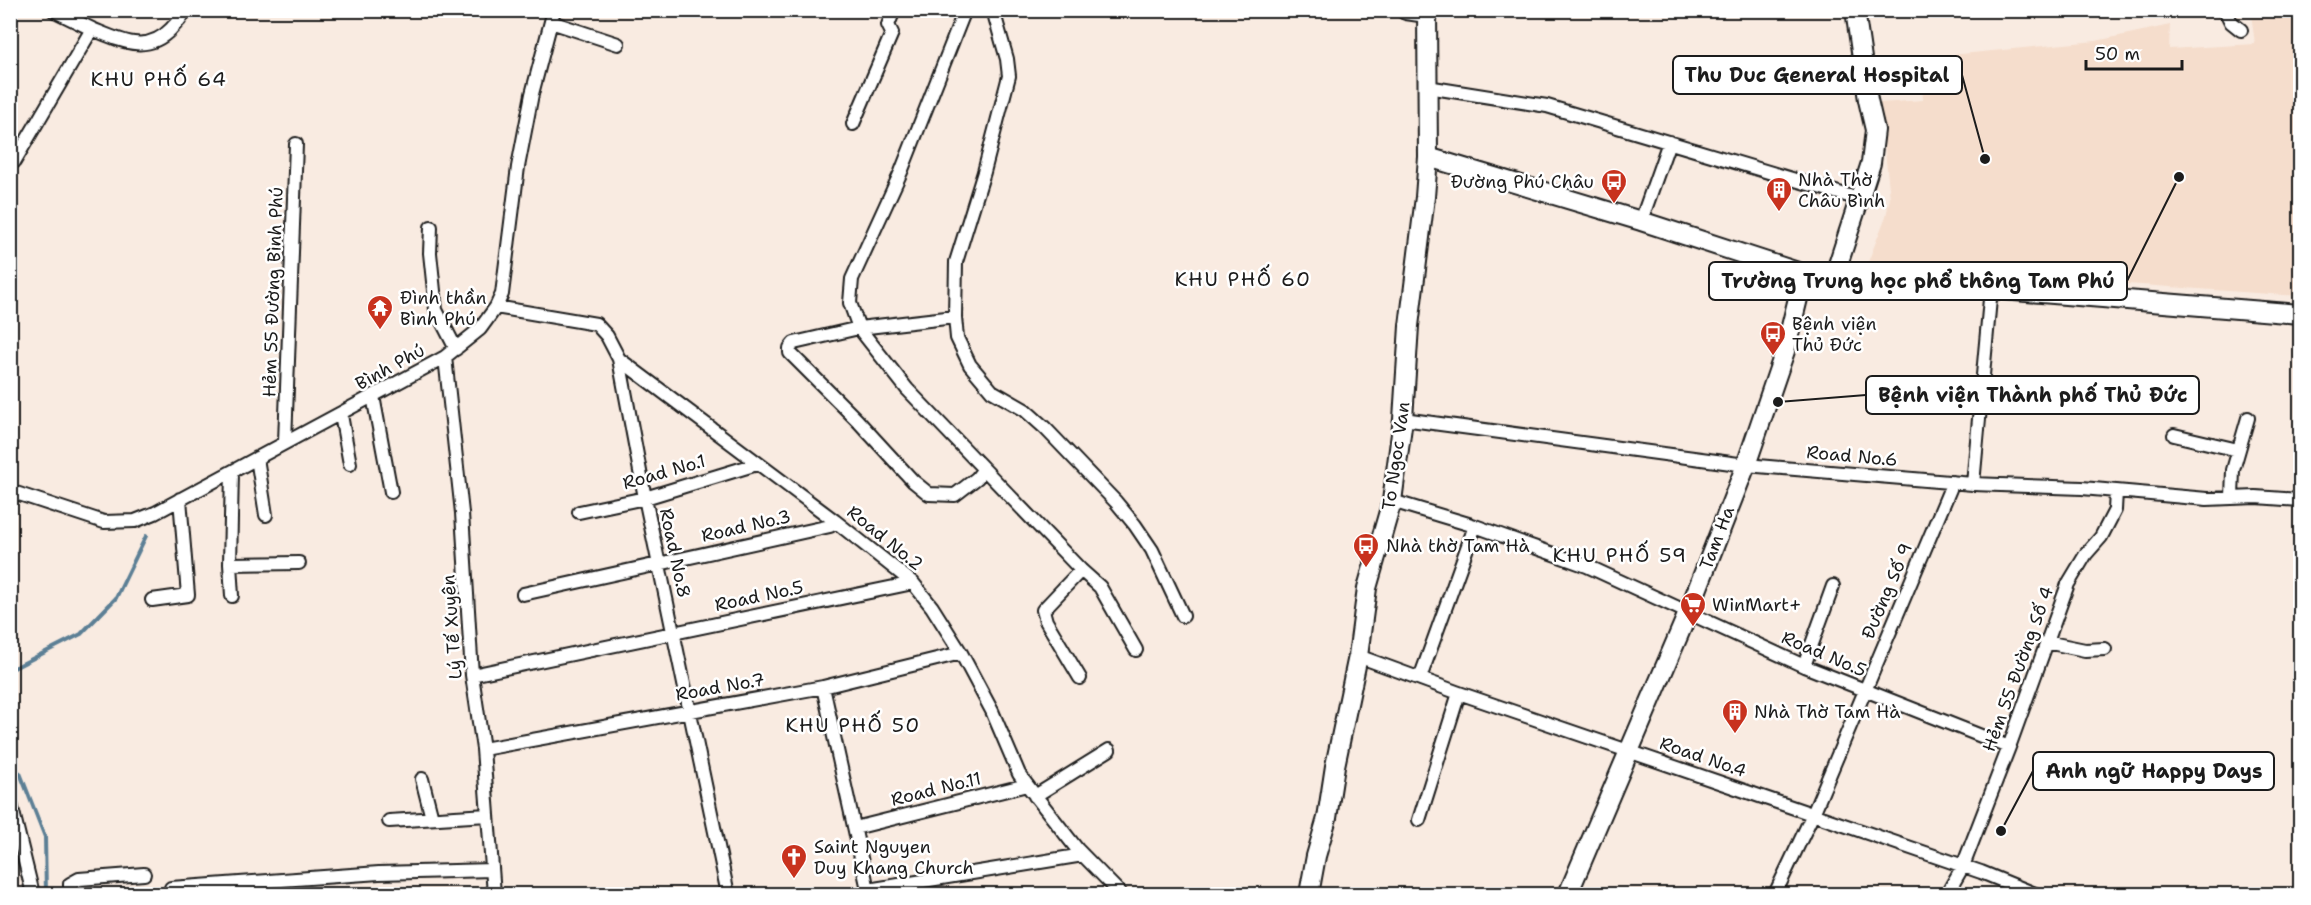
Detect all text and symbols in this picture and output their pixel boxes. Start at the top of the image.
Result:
scale bar [2086,33,2182,71]
text: 50 m [2095,42,2140,66]
callout: Thu Duc General Hospital [1673,56,1962,94]
text: Thu Duc General Hospital [1685,62,1949,88]
district label: KHU PHỐ 64 [91,64,227,92]
bus stop icon: Đường Phú Châu [1599,167,1629,205]
place label: Nhà Thờ Châu Bình [1798,168,1885,213]
place label: Đường Phú Châu [1451,170,1594,194]
building icon: Nhà Thờ Châu Bình [1764,175,1794,213]
street label: Hẻm 55 Đường Bình Phú [257,186,289,398]
callout: Trường Trung học phổ thông Tam Phú [1709,262,2127,300]
district label: KHU PHỐ 60 [1174,264,1312,292]
text: Trường Trung học phổ thông Tam Phú [1721,268,2115,294]
place label: Đình thần Bình Phú [400,286,487,331]
temple icon: Đình thần Bình Phú [365,293,395,331]
place label: Bệnh viện Thủ Đức [1792,312,1877,357]
bus stop icon: Bệnh viện Thủ Đức [1758,319,1788,357]
street label: Bình Phú [351,338,429,396]
callout: Bệnh viện Thành phố Thủ Đức [1866,376,2199,414]
text: Bệnh viện Thành phố Thủ Đức [1878,382,2188,408]
street label: To Ngoc Van [1377,400,1415,512]
street label: Road No.6 [1805,440,1899,472]
street label: Road No.1 [620,449,708,495]
street label: Road No.2 [842,500,928,576]
street label: Tam Ha [1694,503,1740,573]
street label: Road No.3 [699,504,793,548]
street label: Road No.8 [654,506,696,600]
bus stop icon: Nhà thờ Tam Hà [1351,531,1381,569]
place label: Nhà thờ Tam Hà [1386,534,1530,558]
street label: Đường Số 9 [1856,539,1918,643]
district label: KHU PHỐ 59 [1553,540,1687,568]
street label: Lý Tế Xuyên [436,574,468,680]
street label: Road No.5 [712,575,806,617]
street label: Hẻm 55 Đường Số 4 [1977,583,2059,755]
supermarket icon: WinMart+ [1678,590,1708,628]
place label: WinMart+ [1712,593,1802,617]
street label: Road No.5 [1778,625,1870,683]
street label: Road No.7 [674,667,766,707]
building icon: Nhà Thờ Tam Hà [1720,697,1750,735]
place label: Nhà Thờ Tam Hà [1754,700,1901,724]
district label: KHU PHỐ 50 [785,710,921,738]
street label: Road No.4 [1656,731,1750,783]
callout: Anh ngữ Happy Days [2033,752,2274,790]
text: Anh ngữ Happy Days [2045,758,2263,784]
street label: Road No.11 [888,766,984,812]
place label: Saint Nguyen Duy Khang Church [814,835,974,880]
church icon: Saint Nguyen Duy Khang Church [779,842,809,880]

